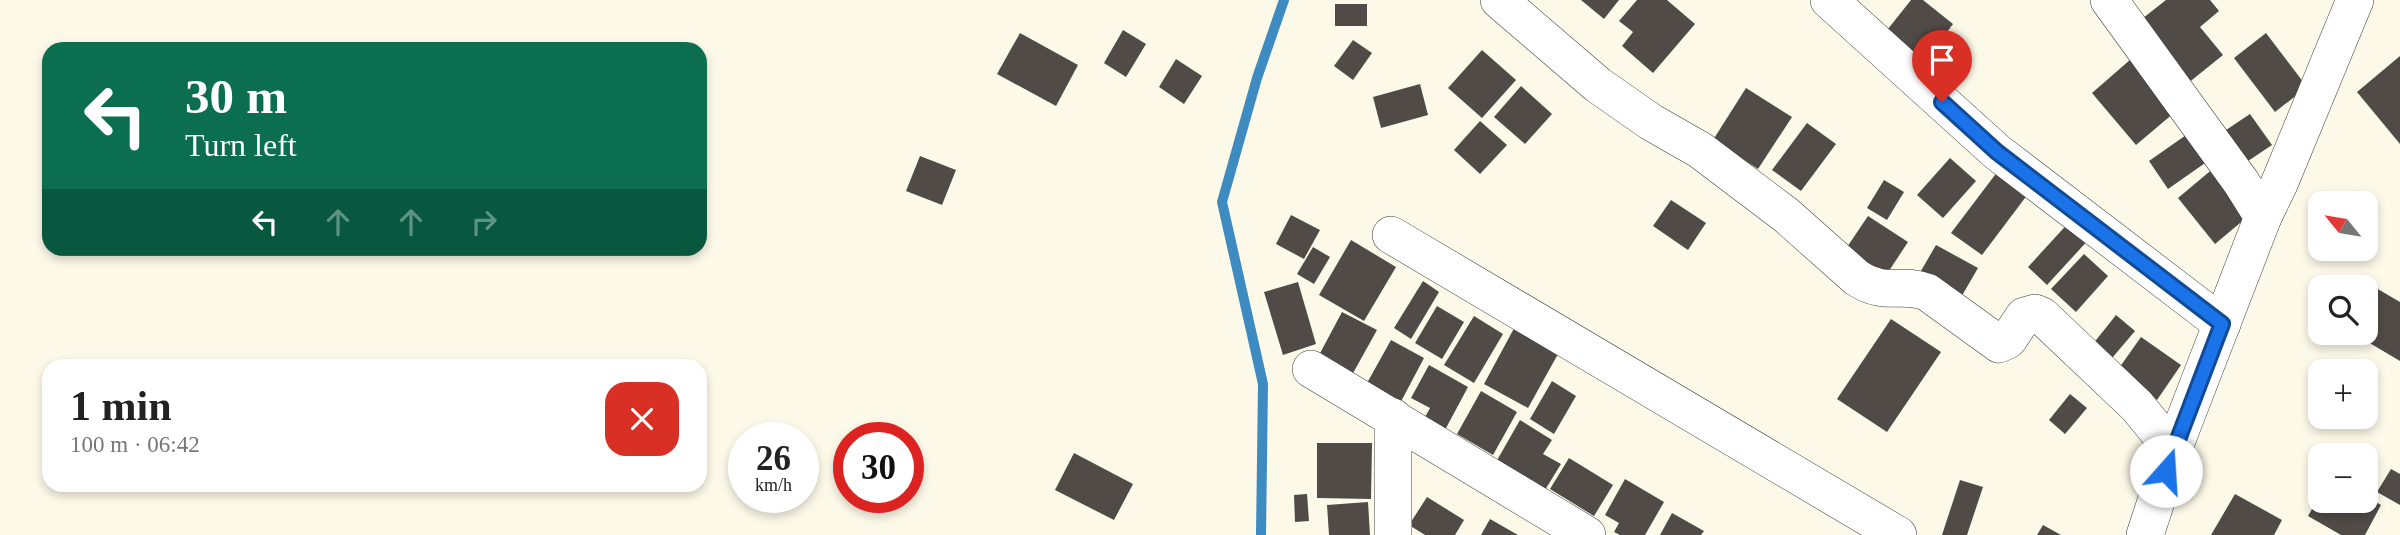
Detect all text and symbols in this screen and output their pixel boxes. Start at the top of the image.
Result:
pin [1912,30,1972,102]
icon: arrive [1923,41,1961,79]
text: 30 m [185,69,287,124]
icon: left [70,70,161,161]
text: Turn left [185,127,297,163]
north arrow [2308,191,2378,261]
map controls [2308,191,2378,513]
icon: left [246,203,284,241]
icon: ahead [319,203,357,241]
icon: ahead [392,203,430,241]
icon: right [465,203,503,241]
button: search [2308,275,2378,345]
button: + [2308,359,2378,429]
button: close [605,382,679,456]
text: 1 min [70,383,172,429]
speed limit sign: 30 [833,422,924,513]
text: 100 m · 06:42 [70,432,200,457]
position arrow [2129,434,2203,508]
text: 26 [756,439,791,478]
button: − [2308,443,2378,513]
text: km/h [755,475,792,495]

